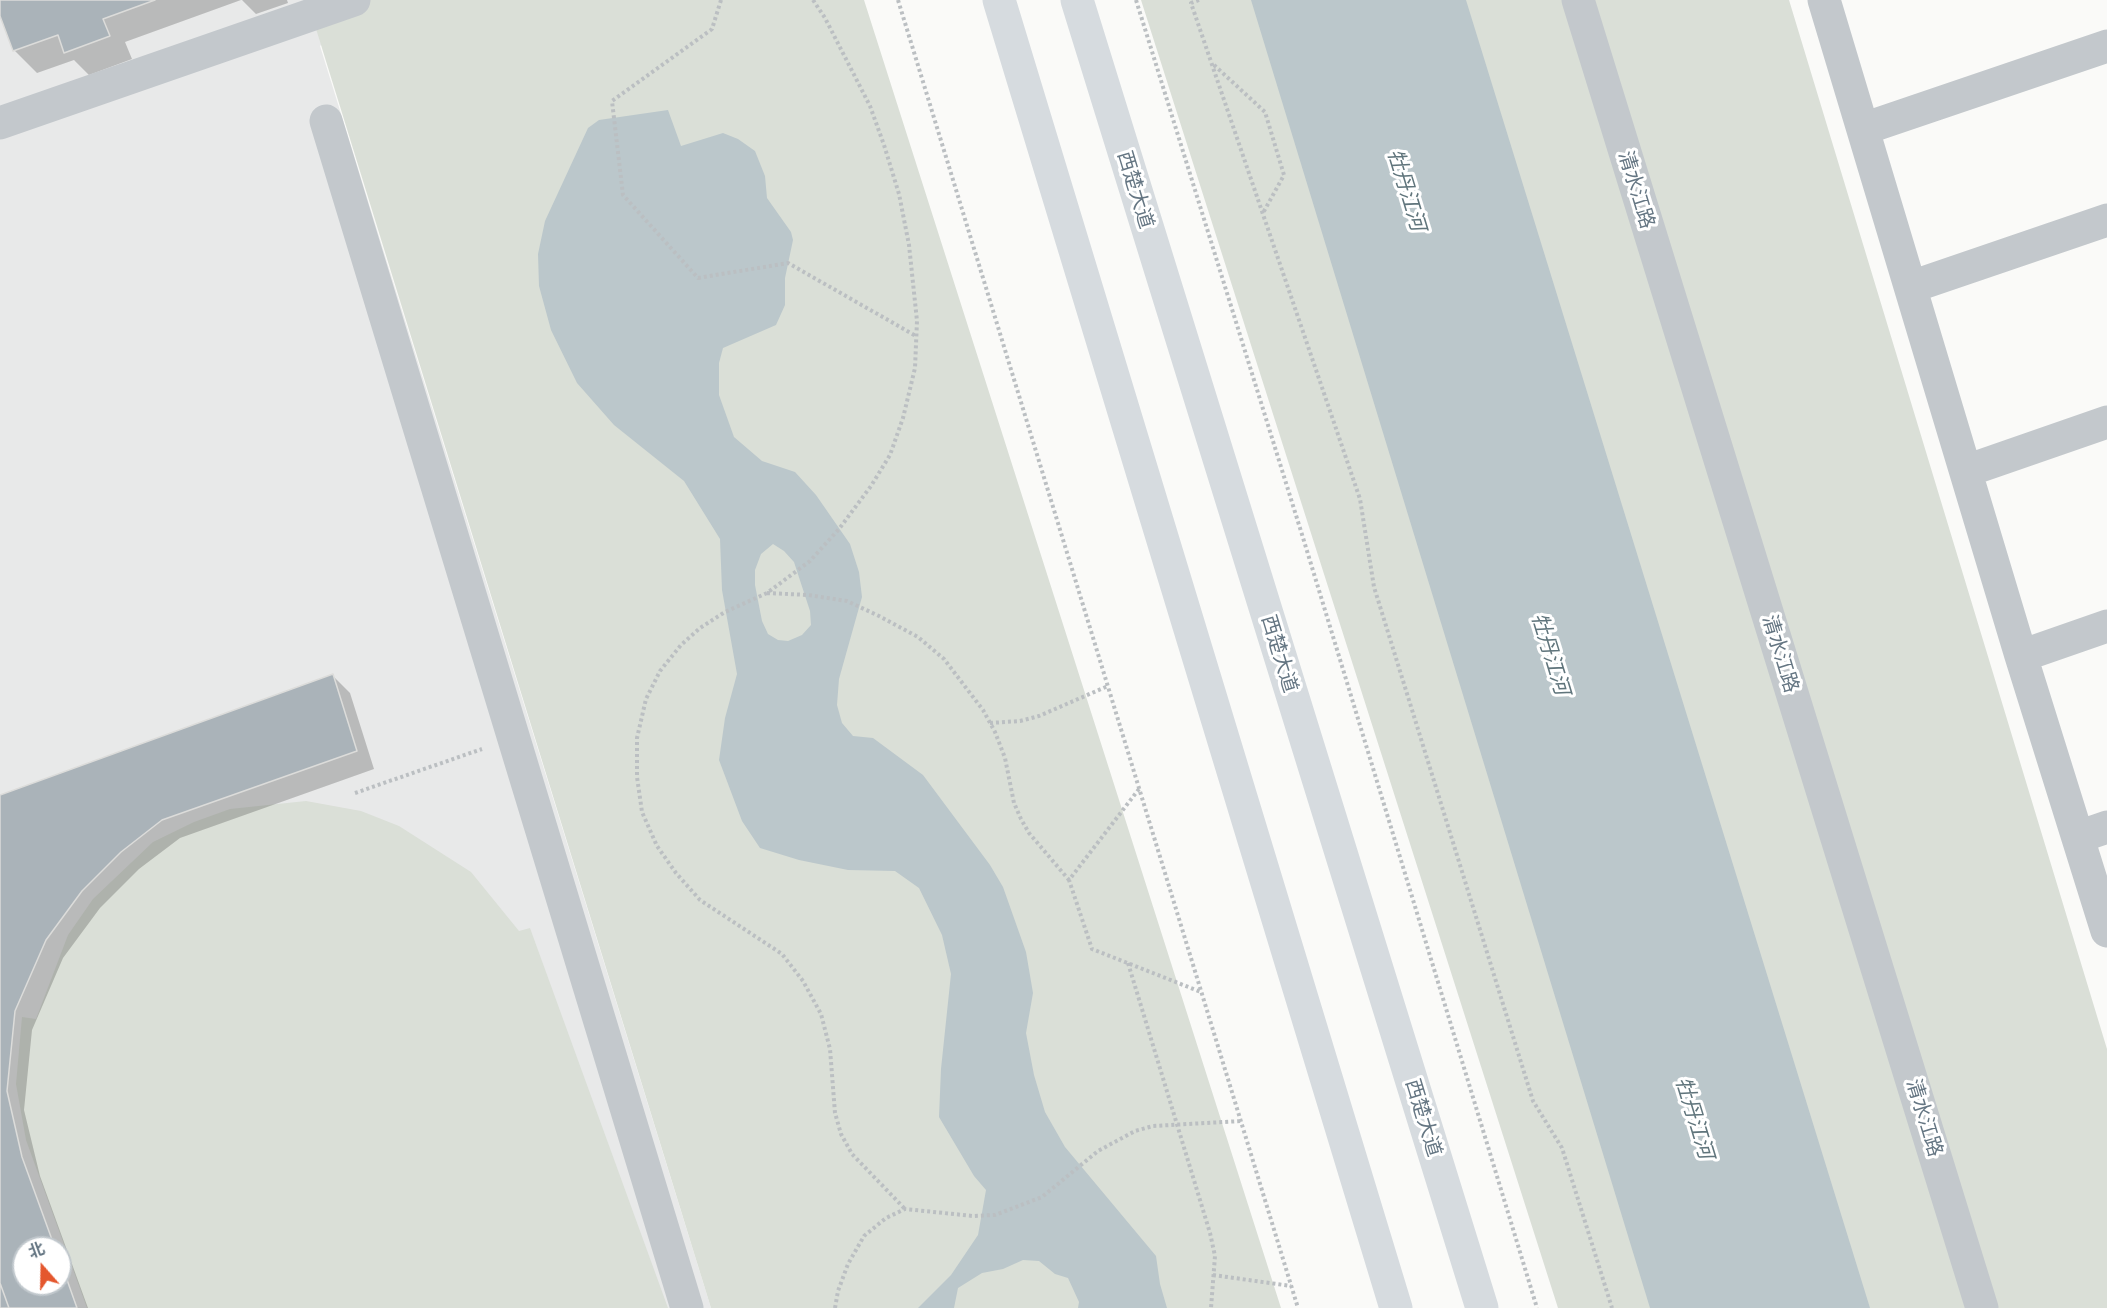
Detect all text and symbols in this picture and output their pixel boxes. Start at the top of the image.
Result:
water label: 牡丹江河 [1382,146,1430,234]
street label: 西楚大道 [1112,148,1158,232]
street label: 清水江路 [1613,148,1659,232]
water label: 牡丹江河 [1526,610,1574,698]
street label: 西楚大道 [1256,612,1302,696]
street label: 清水江路 [1757,612,1803,696]
water label: 牡丹江河 [1670,1074,1718,1162]
street label: 西楚大道 [1400,1076,1446,1160]
street label: 清水江路 [1901,1076,1947,1160]
north arrow [12,1236,72,1296]
text: 北 [26,1239,47,1262]

